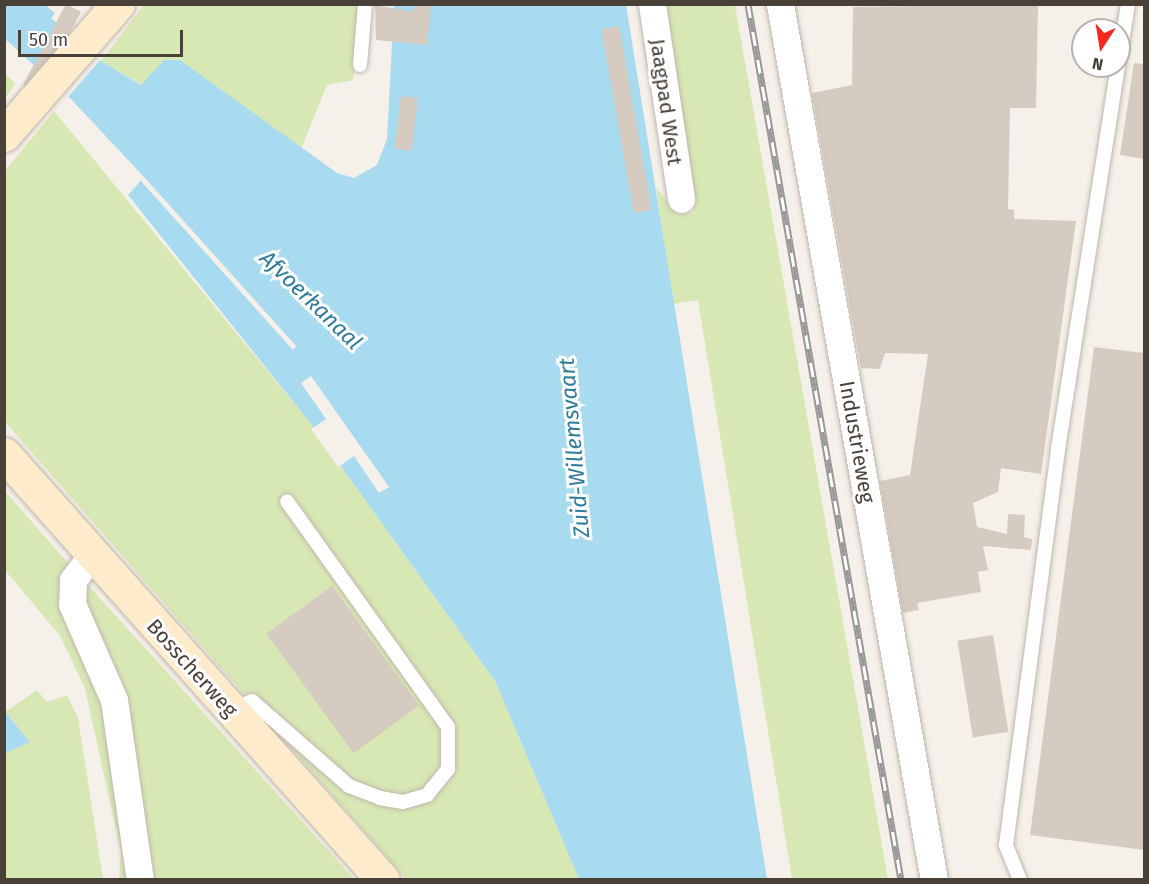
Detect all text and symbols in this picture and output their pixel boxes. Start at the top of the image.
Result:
scale bar [21,18,186,56]
north arrow [1071,18,1131,78]
text: 50 m [29,29,68,51]
street label: Jaagpad West [645,37,687,167]
text: N [1090,54,1105,75]
water label: Afvoerkanaal [255,245,367,355]
water label: Zuid-Willemsvaart [553,357,595,539]
street label: Industrieweg [834,379,880,505]
street label: Bosscherweg [141,614,243,722]

